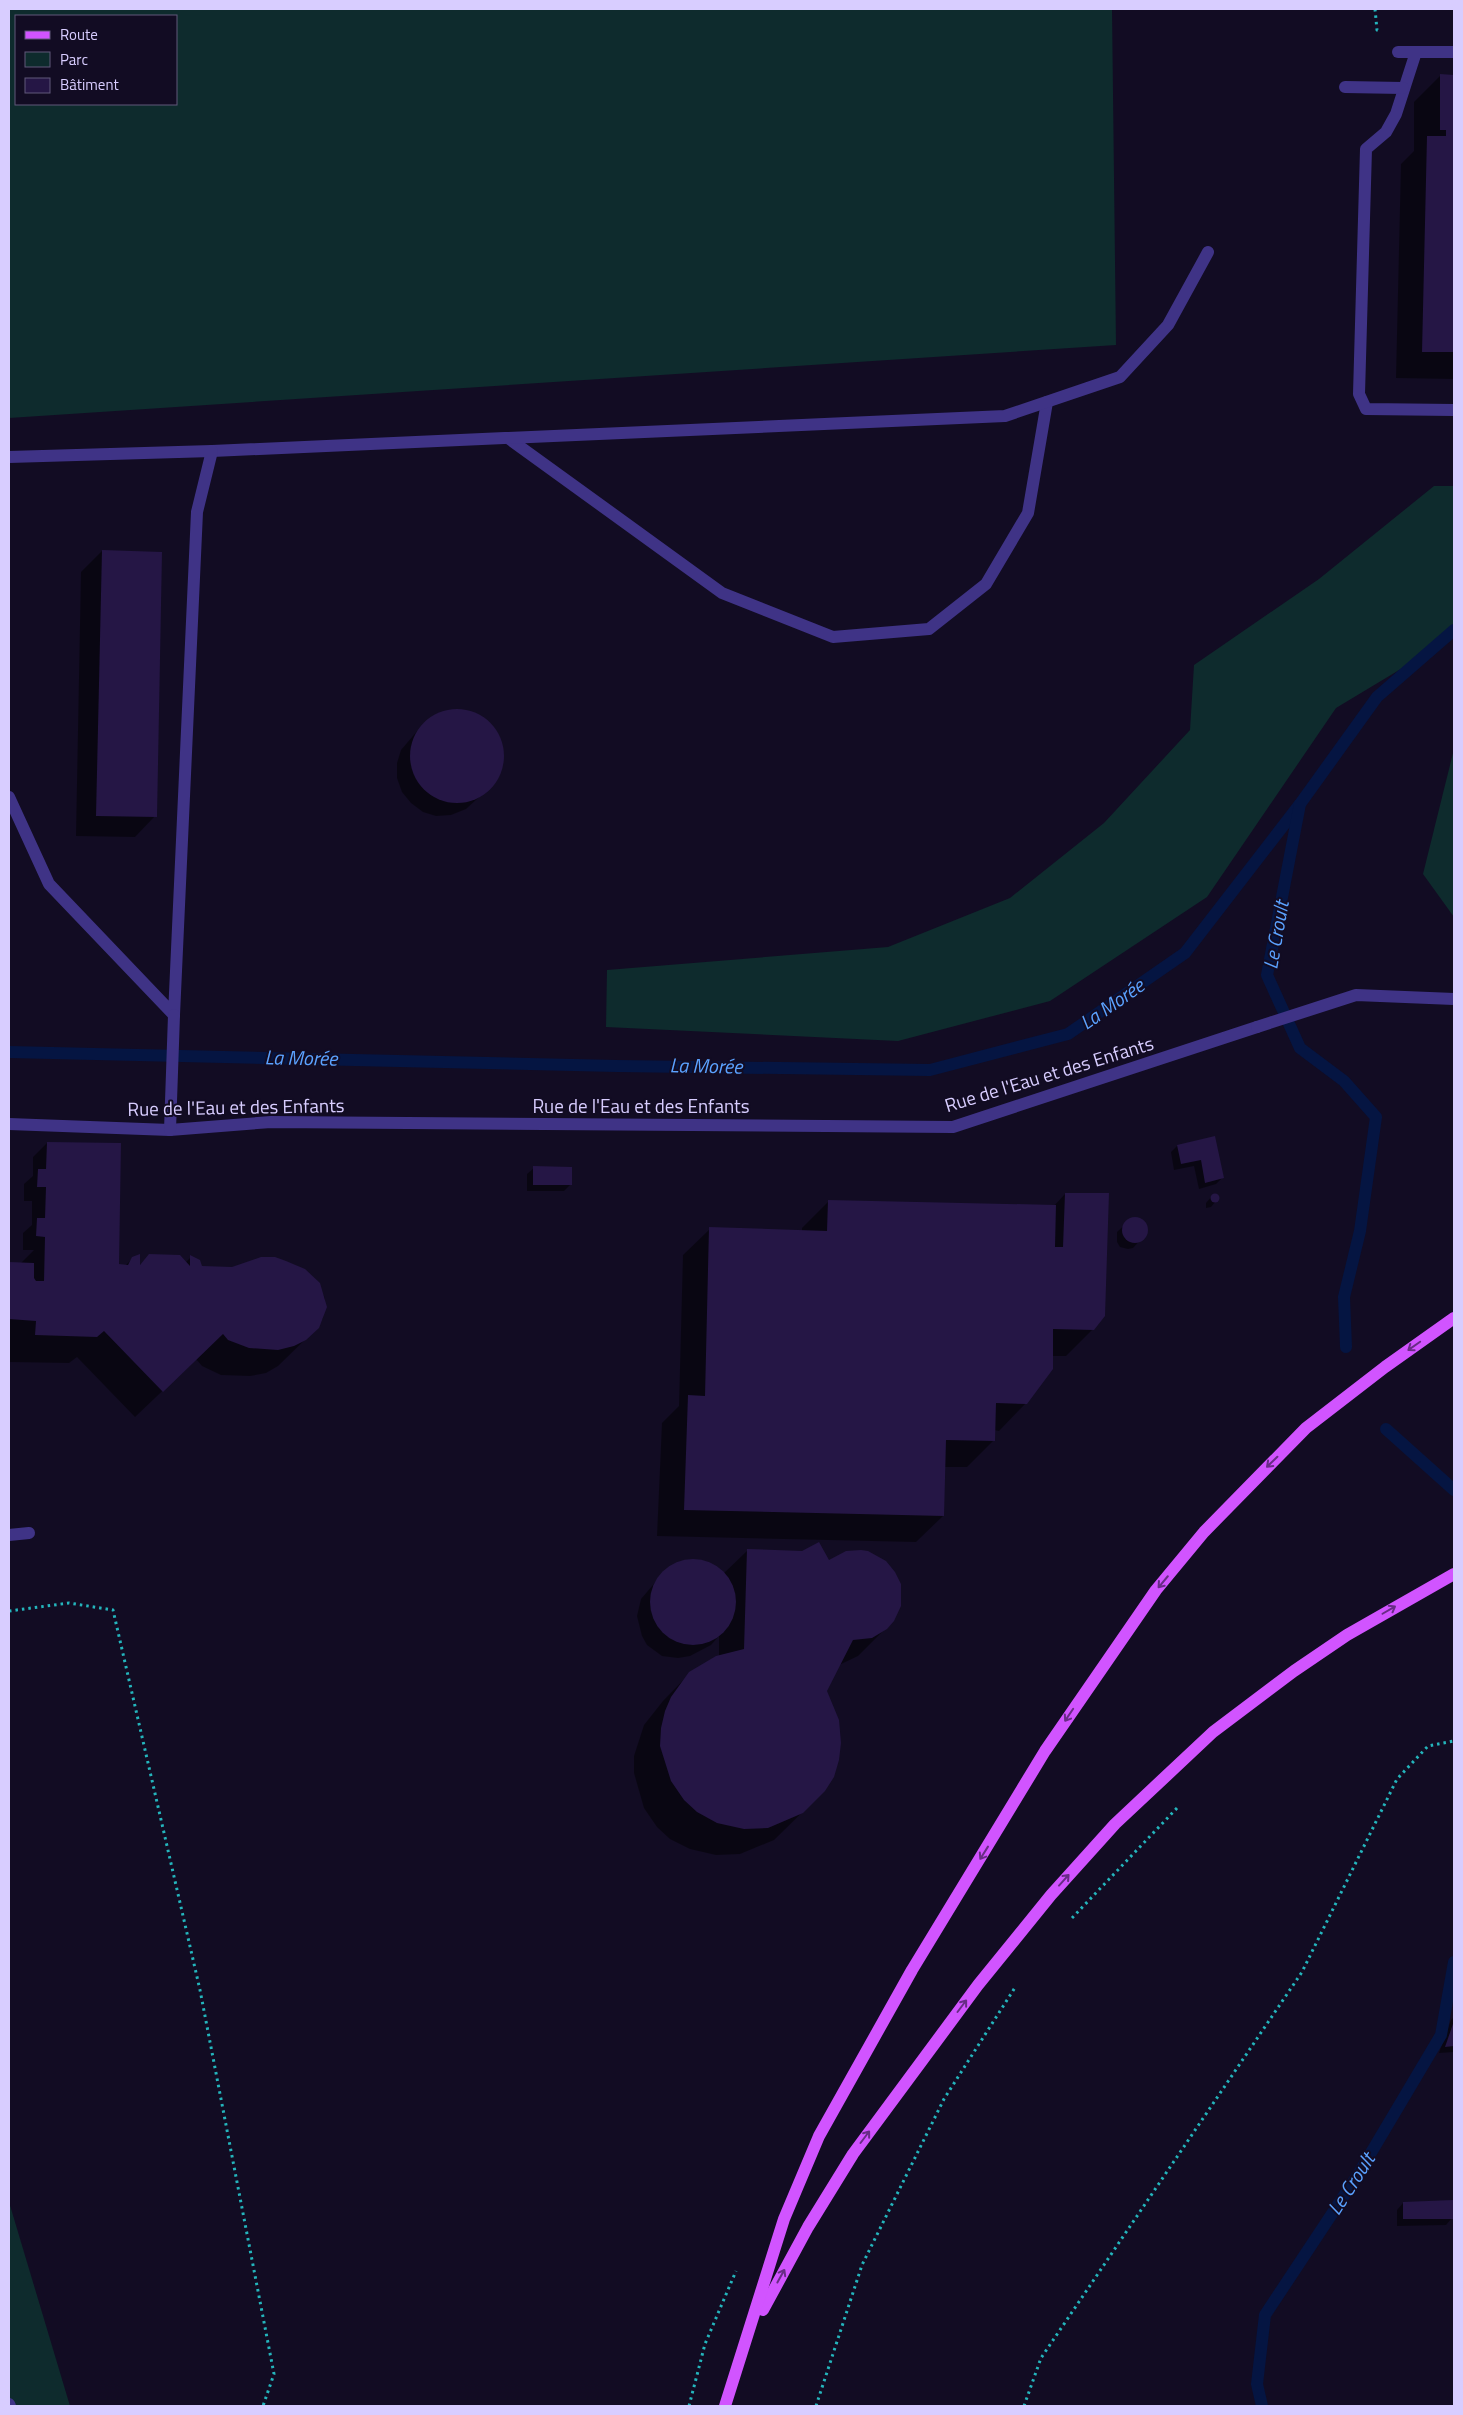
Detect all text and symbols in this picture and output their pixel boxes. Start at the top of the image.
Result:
legend [15,15,178,105]
text: Route [60,23,98,46]
text: Parc [60,48,88,71]
text: Bâtiment [60,73,119,96]
water label: Le Croult [1254,896,1297,971]
water label: La Morée [1073,969,1152,1037]
street label: Rue de l'Eau et des Enfants [941,1028,1157,1119]
water label: La Morée [264,1041,339,1074]
water label: La Morée [669,1049,744,1082]
street label: Rue de l'Eau et des Enfants [127,1090,345,1123]
street label: Rue de l'Eau et des Enfants [532,1091,750,1120]
one-way arrow [1407,1341,1421,1351]
one-way arrow [1265,1456,1278,1468]
one-way arrow [1157,1575,1168,1588]
one-way arrow [1381,1605,1395,1615]
one-way arrow [1064,1708,1074,1722]
one-way arrow [979,1846,989,1860]
one-way arrow [1058,1874,1070,1886]
one-way arrow [957,1999,967,2013]
one-way arrow [860,2131,871,2144]
water label: Le Croult [1319,2144,1384,2221]
one-way arrow [777,2269,787,2283]

